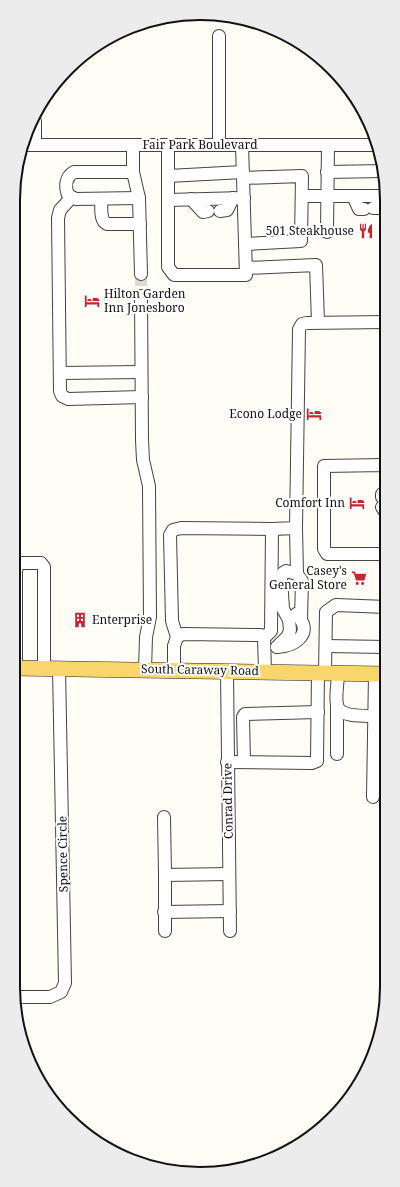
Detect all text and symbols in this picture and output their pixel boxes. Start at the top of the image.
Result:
street label: Fair Park Boulevard [142,136,258,153]
place label: 501 Steakhouse [266,222,354,239]
restaurant icon: 501 Steakhouse [357,222,375,240]
place label: Hilton Garden Inn Jonesboro [104,285,186,316]
hotel icon: Hilton Garden Inn Jonesboro [83,292,101,310]
place label: Econo Lodge [229,405,302,422]
hotel icon: Econo Lodge [305,405,323,423]
place label: Comfort Inn [275,494,345,511]
hotel icon: Comfort Inn [348,494,366,512]
place label: Casey's General Store [269,562,347,593]
supermarket icon: Casey's General Store [350,569,368,587]
building icon: Enterprise [71,611,89,629]
place label: Enterprise [92,611,152,628]
street label: South Caraway Road [141,660,260,679]
street label: Conrad Drive [218,763,237,839]
street label: Spence Circle [53,816,72,892]

